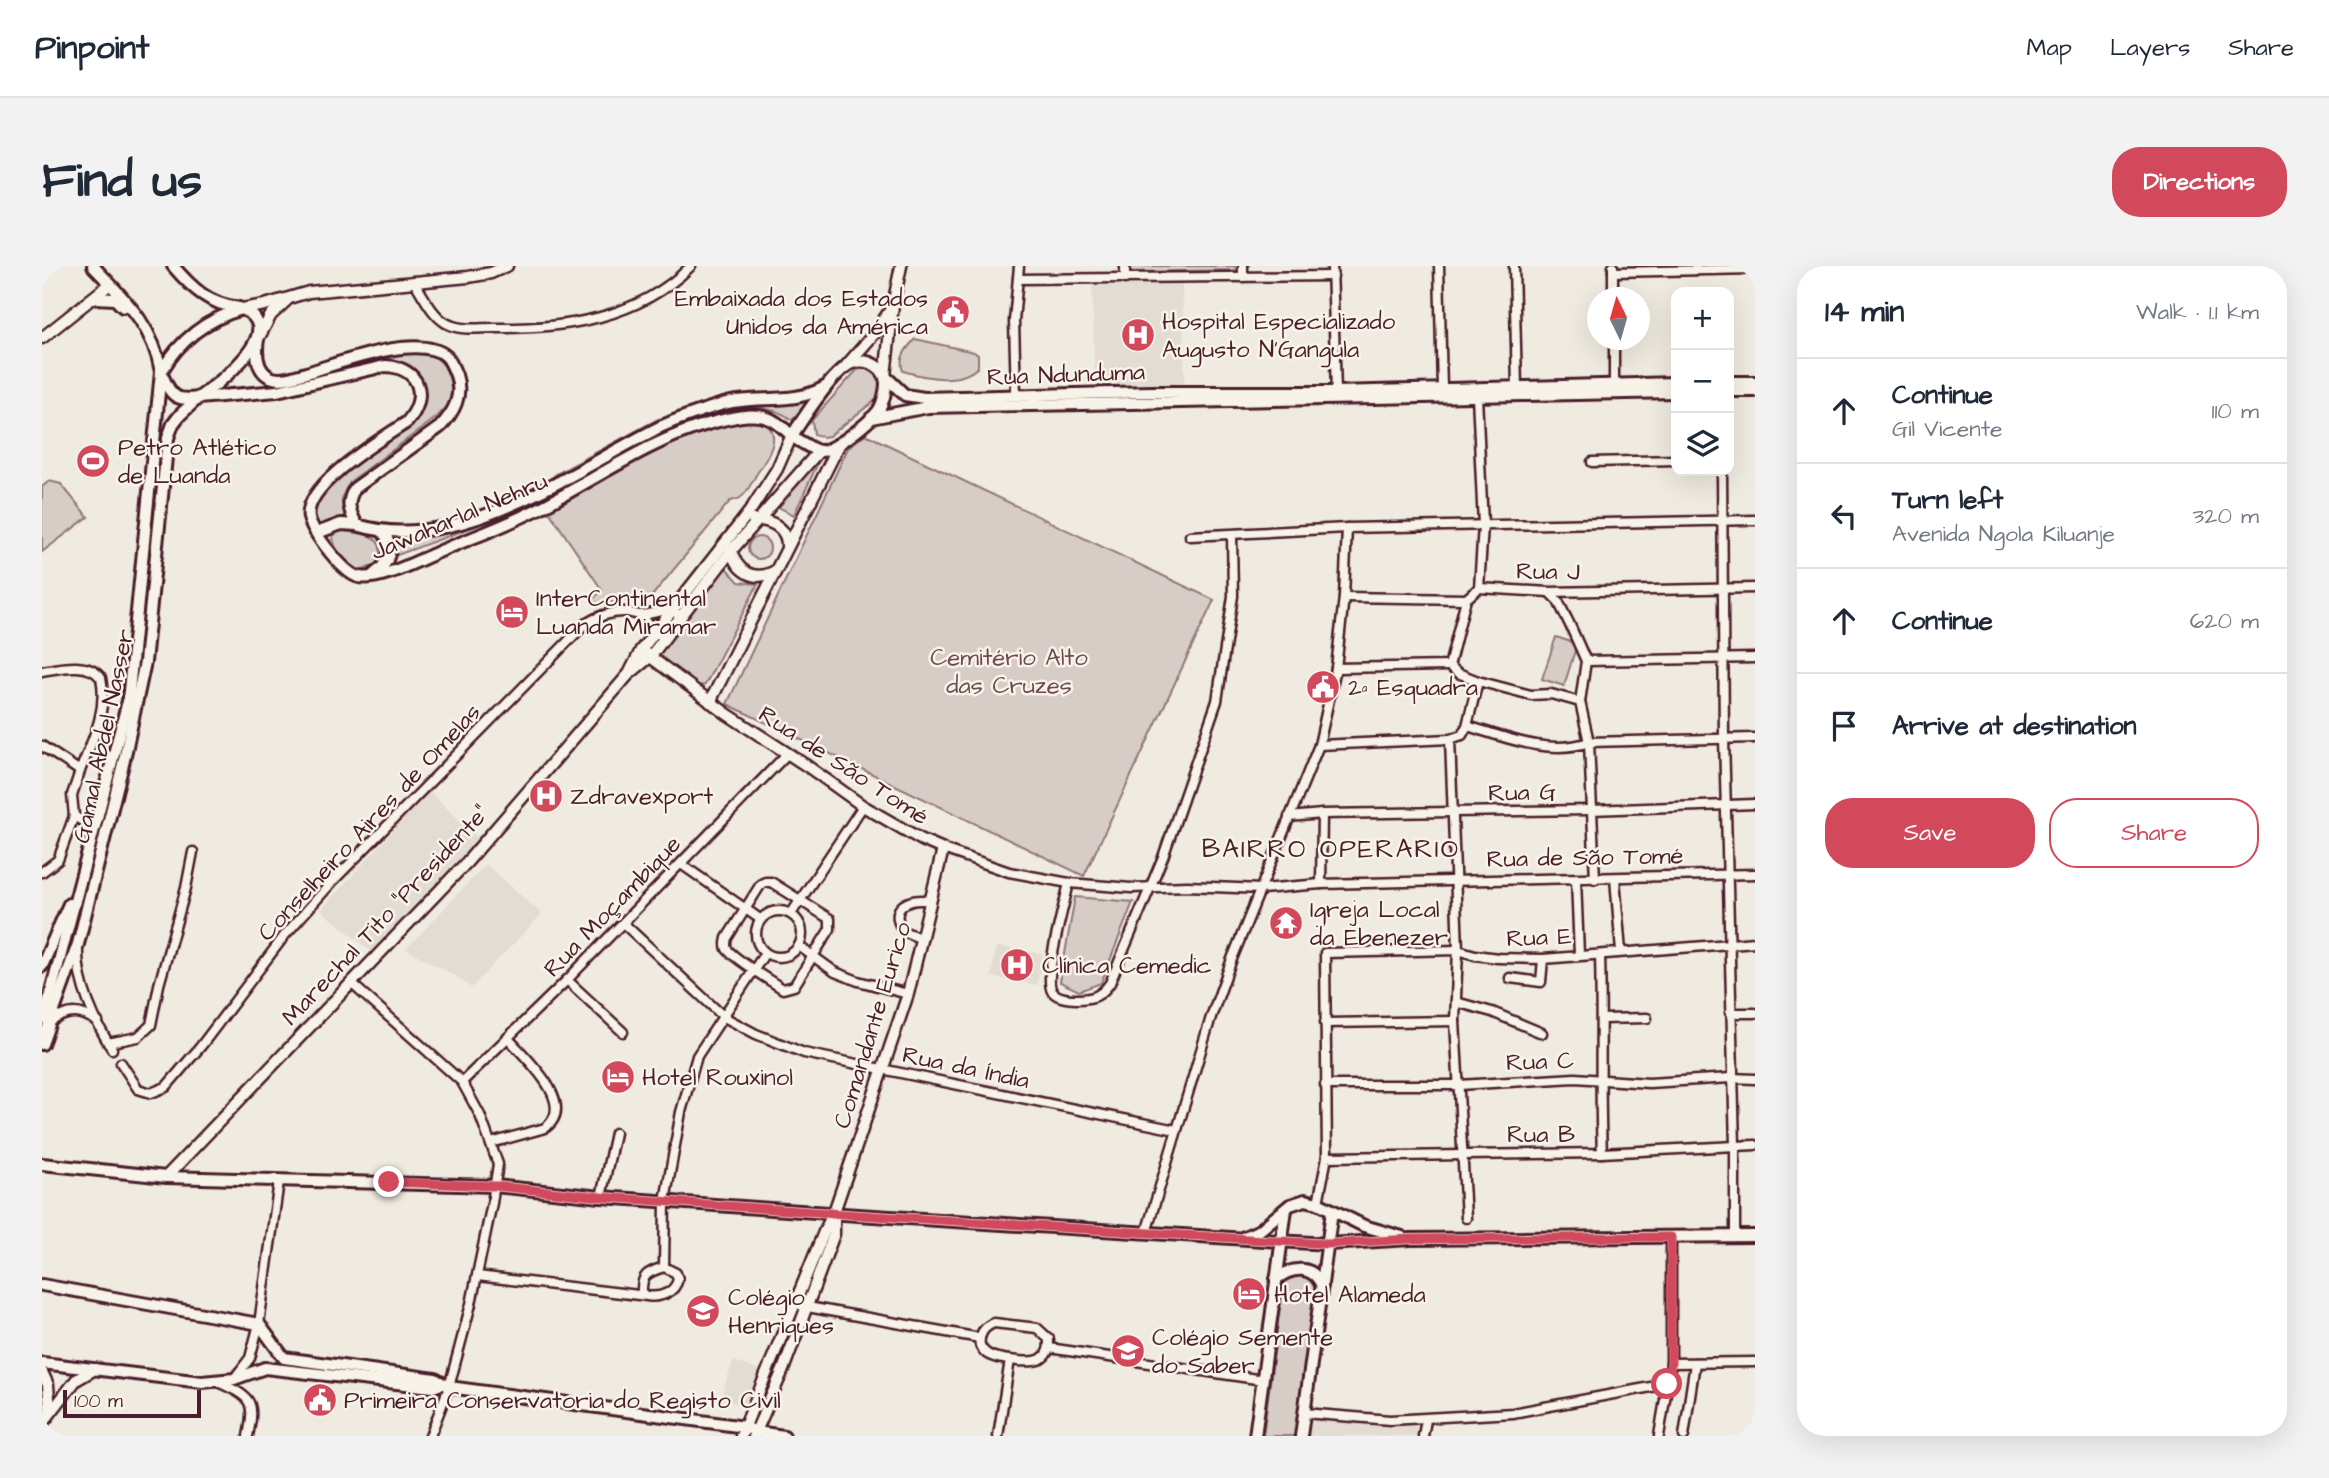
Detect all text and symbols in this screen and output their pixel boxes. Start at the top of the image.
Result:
text: Pinpoint [35,25,149,71]
text: Map [2027,31,2072,65]
text: Layers [2110,31,2190,65]
text: Share [2228,31,2294,65]
button: Directions [2112,147,2287,217]
text: Find us [42,148,202,216]
place label: Embaixada dos Estados Unidos da América [675,282,928,344]
north arrow [1587,287,1650,350]
map controls [1671,287,1734,476]
button: + [1671,287,1734,350]
text: 14 min [1825,291,1904,333]
public building icon: Embaixada dos Estados Unidos da América [934,293,972,331]
text: Walk · 1.1 km [2136,296,2259,328]
place label: Hospital Especializado Augusto N’Gangula [1162,305,1396,368]
hospital icon: Hospital Especializado Augusto N’Gangula [1119,316,1157,354]
button: − [1671,350,1734,413]
street label: Rua Ndunduma [986,355,1146,395]
text: Continue [1892,377,1993,413]
icon: ahead [1825,392,1863,430]
text: 110 m [2211,395,2259,427]
button: layers [1671,413,1734,476]
text: Gil Vicente [1892,413,2002,445]
place label: Petro Atlético de Luanda [118,431,277,493]
sports icon: Petro Atlético de Luanda [74,442,112,480]
street label: Jawaharlal Nehru [366,464,553,569]
text: Turn left [1892,482,2003,518]
icon: left [1825,497,1863,535]
text: 320 m [2193,500,2259,532]
text: Avenida Ngola Kiluanje [1892,518,2115,550]
street label: Rua J [1516,554,1580,590]
place label: InterContinental Luanda Miramar [536,582,716,644]
hotel icon: InterContinental Luanda Miramar [493,593,531,631]
icon: ahead [1825,602,1863,640]
text: Continue [1892,603,1993,639]
text: 620 m [2190,605,2259,637]
street label: Gamal Abdel Nasser [65,626,143,846]
park label: Cemitério Alto das Cruzes [930,641,1088,703]
public building icon: 2ª Esquadra [1304,668,1342,706]
place label: 2ª Esquadra [1348,671,1478,705]
street label: Conselheiro Aires de Omelas [250,696,489,949]
street label: Rua de São Tomé [752,698,935,834]
icon: arrive [1825,707,1863,745]
text: Arrive at destination [1892,708,2137,744]
street label: Rua G [1488,775,1557,811]
hospital icon: Zdravexport [527,777,565,815]
place label: Zdravexport [570,780,713,814]
street label: Marechal Tito "Presidente" [274,797,498,1034]
button: Save [1825,798,2035,868]
button: Share [2049,798,2259,868]
street label: Rua Moçambique [536,828,689,985]
district label: BAIRRO OPERARIO [1202,831,1460,867]
street label: Rua de São Tomé [1486,839,1684,877]
place label: Igreja Local da Ebenezer [1310,893,1448,955]
temple icon: Igreja Local da Ebenezer [1267,904,1305,942]
street label: Comandante Eurico [825,917,921,1133]
street label: Rua E [1506,920,1572,956]
hospital icon: Clínica Cemedic [998,946,1036,984]
place label: Clínica Cemedic [1042,949,1212,983]
street label: Rua da Índia [899,1038,1032,1098]
street label: Rua C [1505,1044,1575,1080]
hotel icon: Hotel Rouxinol [599,1058,637,1096]
place label: Hotel Rouxinol [642,1061,793,1095]
street label: Rua B [1507,1118,1575,1152]
route end [373,1166,404,1197]
hotel icon: Hotel Alameda [1230,1275,1268,1313]
place label: Hotel Alameda [1274,1278,1426,1312]
place label: Colégio Henriques [728,1281,834,1343]
school or university icon: Colégio Henriques [684,1292,722,1330]
place label: Colégio Semente do Saber [1152,1321,1333,1383]
school or university icon: Colégio Semente do Saber [1109,1332,1147,1370]
route start [1651,1368,1682,1399]
public building icon: Primeira Conservatoria do Registo Civil [301,1381,339,1419]
place label: Primeira Conservatoria do Registo Civil [344,1384,781,1419]
scale bar [63,1387,201,1419]
text: 100 m [74,1388,123,1415]

